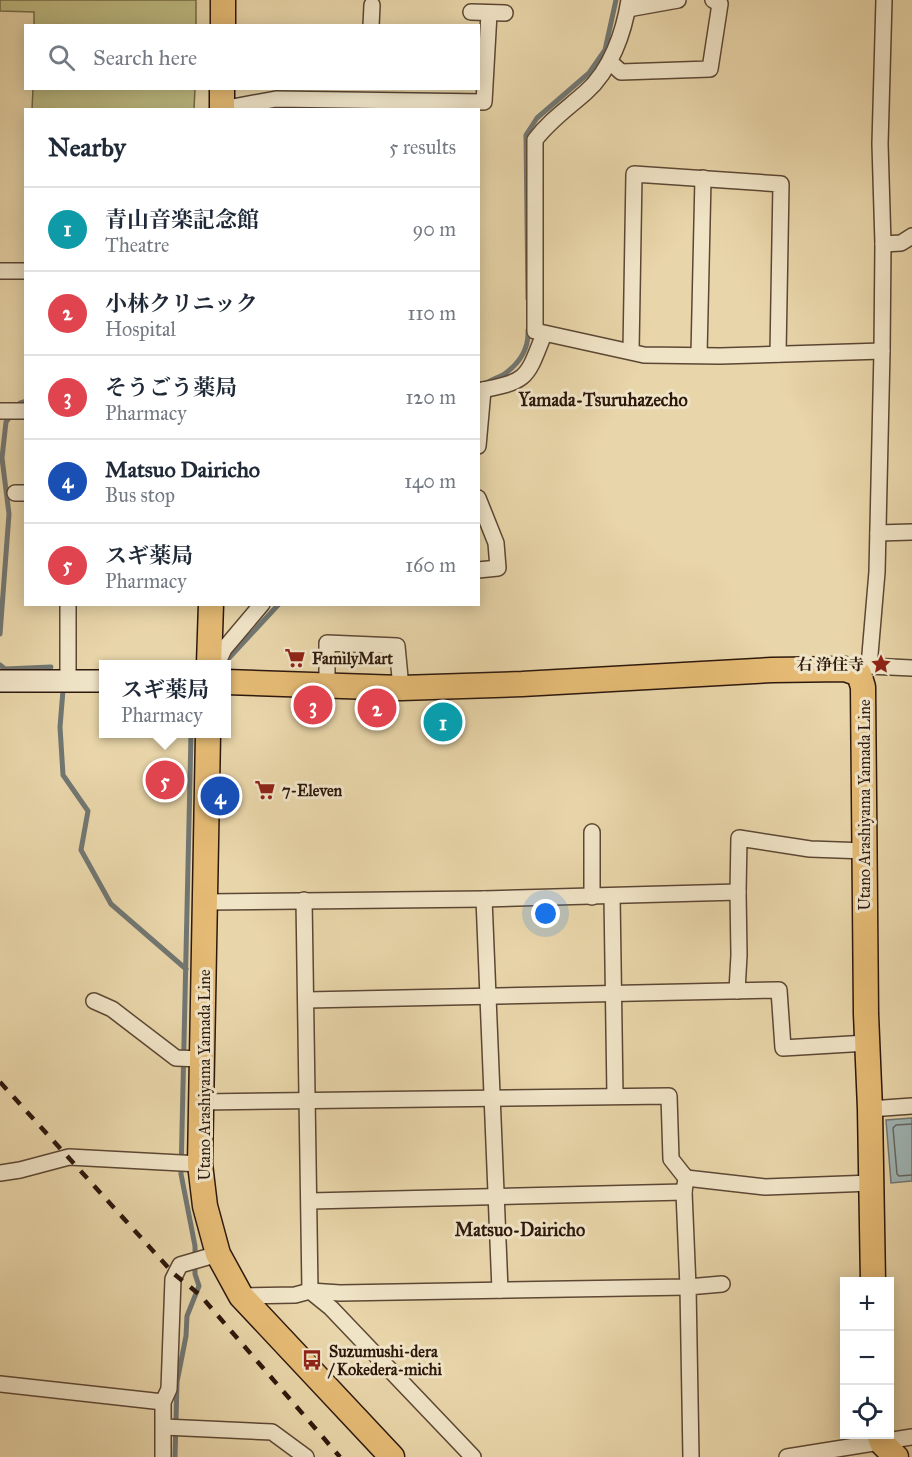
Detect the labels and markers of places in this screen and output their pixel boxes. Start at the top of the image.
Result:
supermarket icon: FamilyMart [283,646,307,670]
place label: FamilyMart [312,649,393,669]
place icon: 右 浄住寺 [869,652,893,676]
place label: 右 浄住寺 [797,655,864,674]
pin: 3 [294,682,332,728]
pin: 2 [358,686,397,730]
pin: 1 [424,700,462,744]
pin: 5 [146,758,184,802]
pin: 4 [200,774,240,818]
supermarket icon: 7-Eleven [253,778,277,802]
place label: 7-Eleven [282,781,343,800]
place label: Suzumushi-dera / Kokedera-michi [327,1342,442,1379]
bus stop icon: Suzumushi-dera / Kokedera-michi [300,1348,324,1372]

